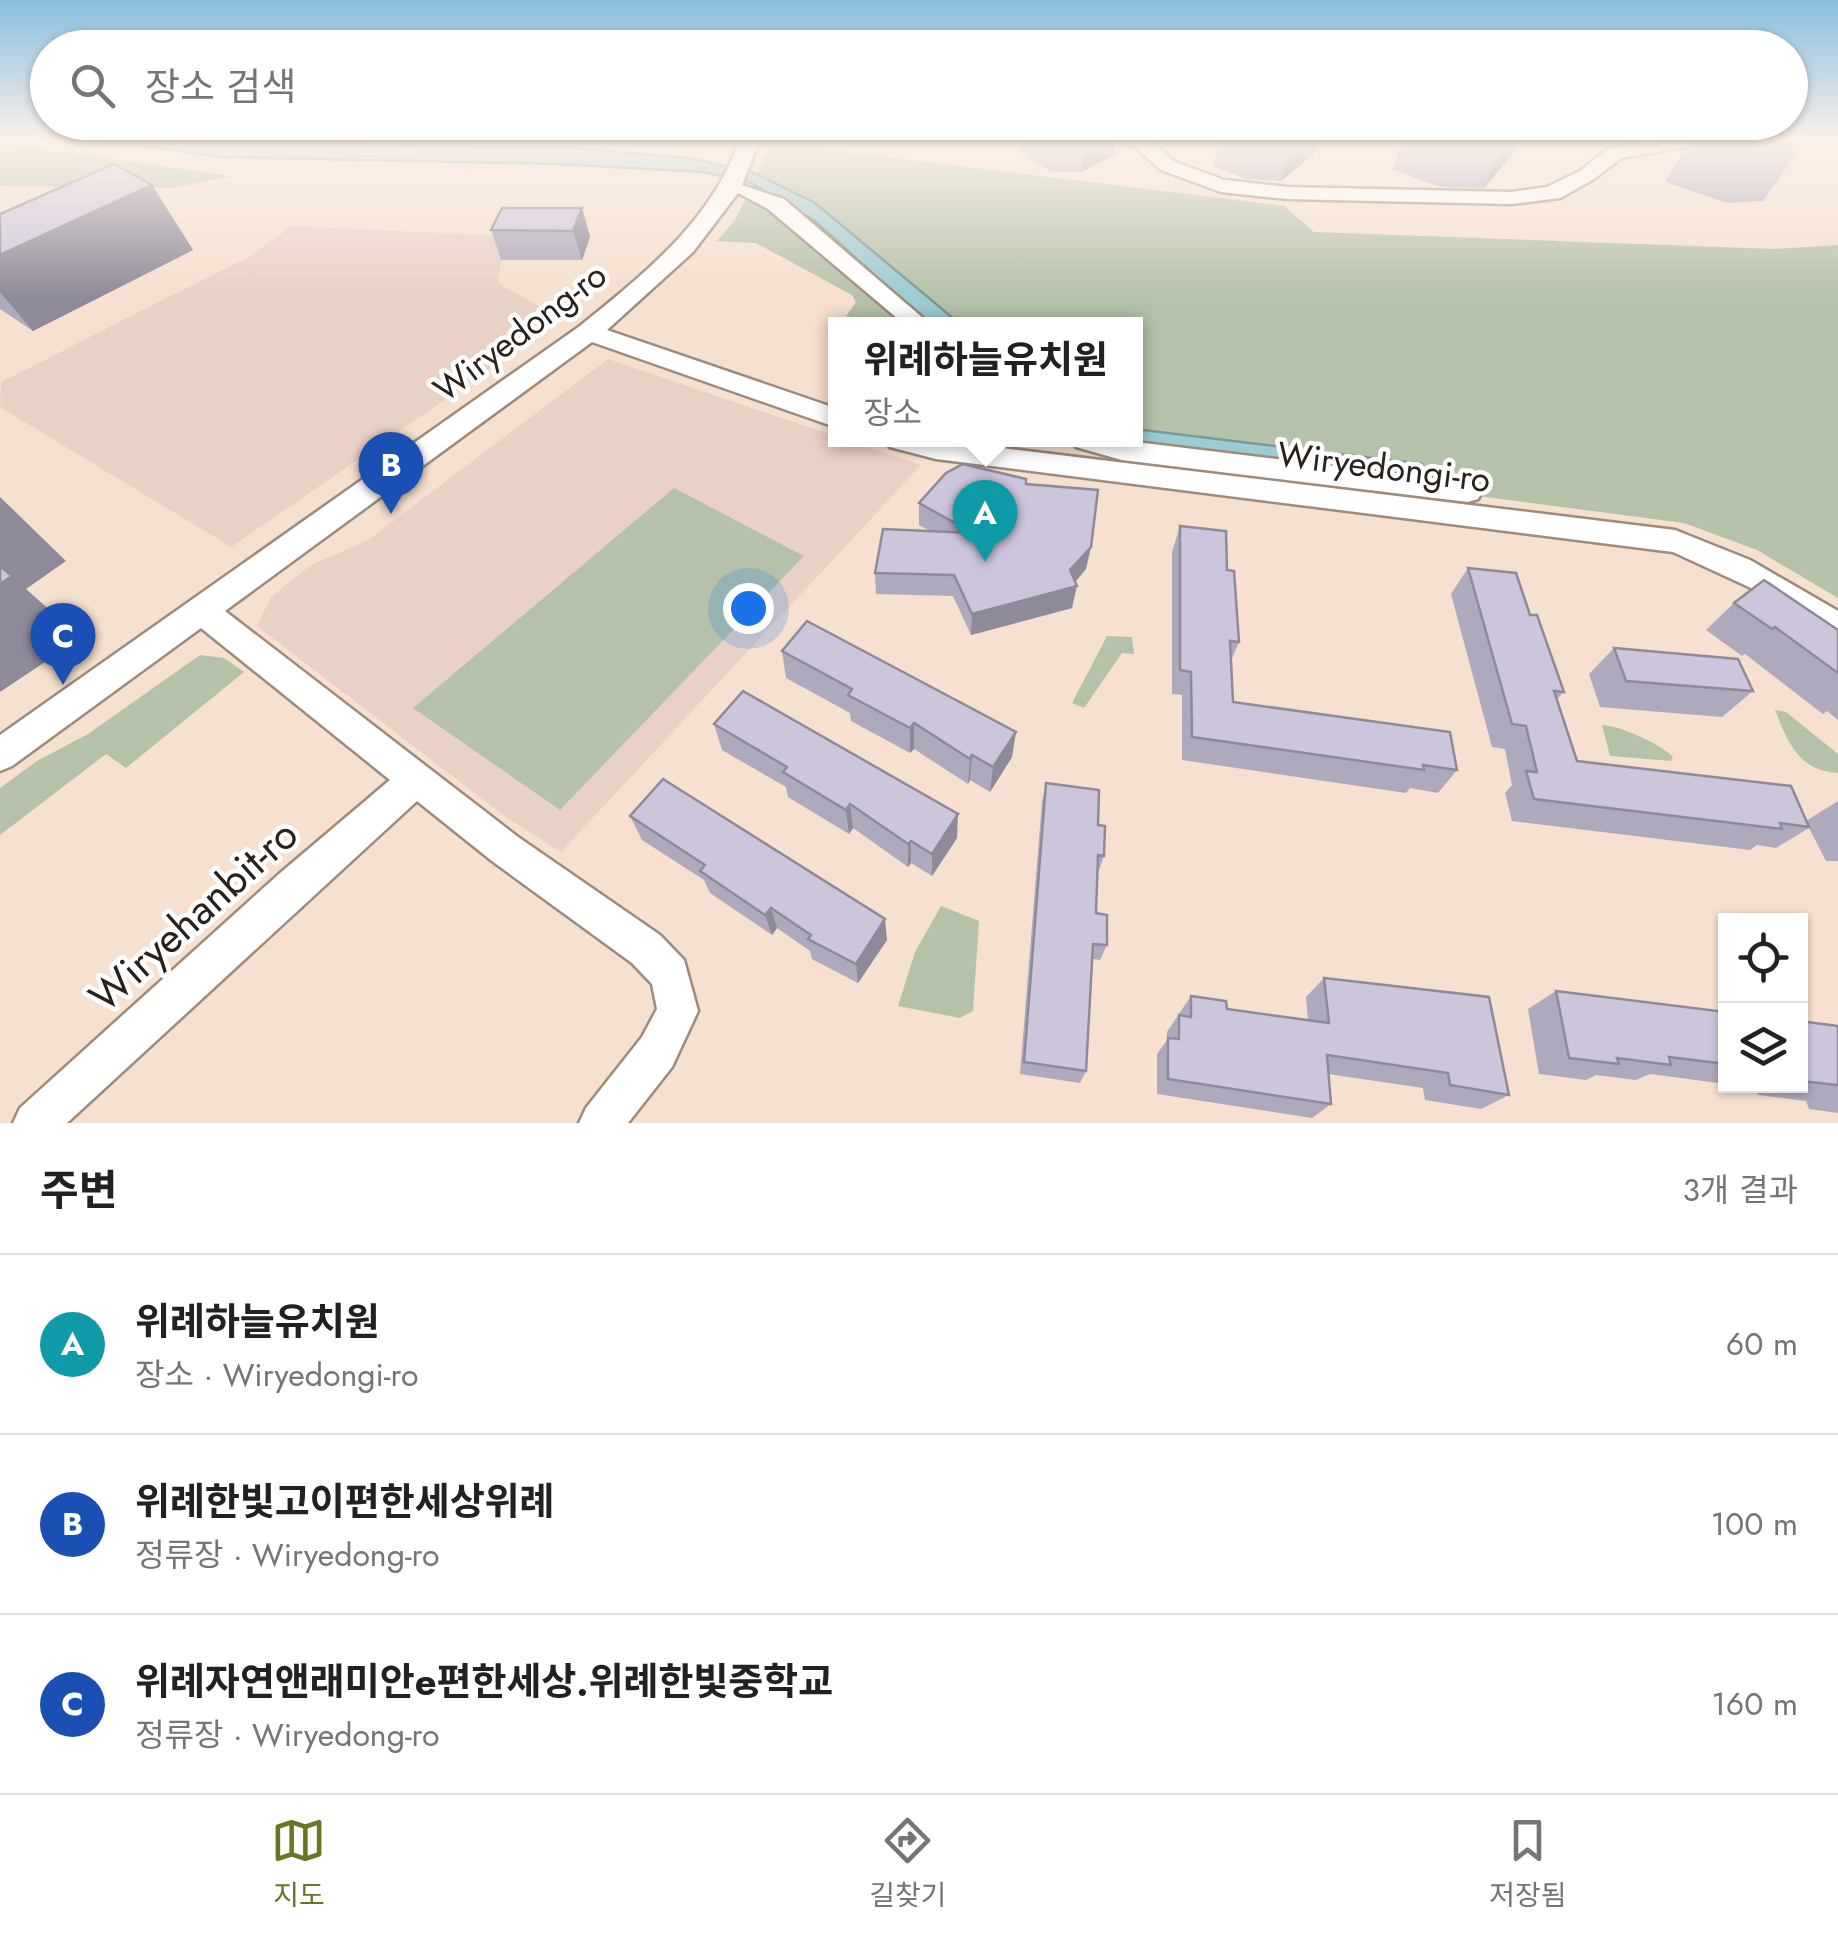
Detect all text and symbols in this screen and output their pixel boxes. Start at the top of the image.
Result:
search box [30,30,1808,140]
icon: search [65,58,120,113]
text: 장소 검색 [145,59,296,114]
street label: Wiryedong-ro [423,250,617,414]
popup [828,317,1143,447]
text: 위례하늘유치원 [863,332,1108,387]
text: 장소 [863,390,922,436]
street label: Wiryedongi-ro [1275,429,1493,505]
pin: B [358,432,424,514]
pin: A [952,480,1018,562]
your location [723,583,774,634]
pin: C [30,602,96,685]
street label: Wiryehanbit-ro [75,805,311,1026]
map controls [1718,913,1808,1093]
button: locate [1718,913,1808,1003]
button: layers [1718,1003,1808,1093]
text: 주변 [40,1160,117,1221]
text: 3개 결과 [1683,1167,1798,1213]
text: 위례하늘유치원 [135,1294,380,1349]
text: A [61,1321,84,1367]
text: 60 m [1726,1321,1798,1367]
text: 장소 · Wiryedongi-ro [135,1352,418,1398]
text: 위례한빛고이편한세상위례 [135,1474,555,1529]
text: B [62,1501,83,1547]
text: 100 m [1711,1501,1798,1547]
text: 정류장 · Wiryedong-ro [135,1532,440,1578]
text: 위례자연앤래미안e편한세상.위례한빛중학교 [135,1654,833,1709]
text: C [61,1681,84,1727]
text: 160 m [1711,1681,1798,1727]
text: 정류장 · Wiryedong-ro [135,1712,440,1758]
tab: 지도 [271,1813,326,1916]
tab: 길찾기 [869,1813,947,1916]
tab: 저장됨 [1489,1813,1567,1916]

